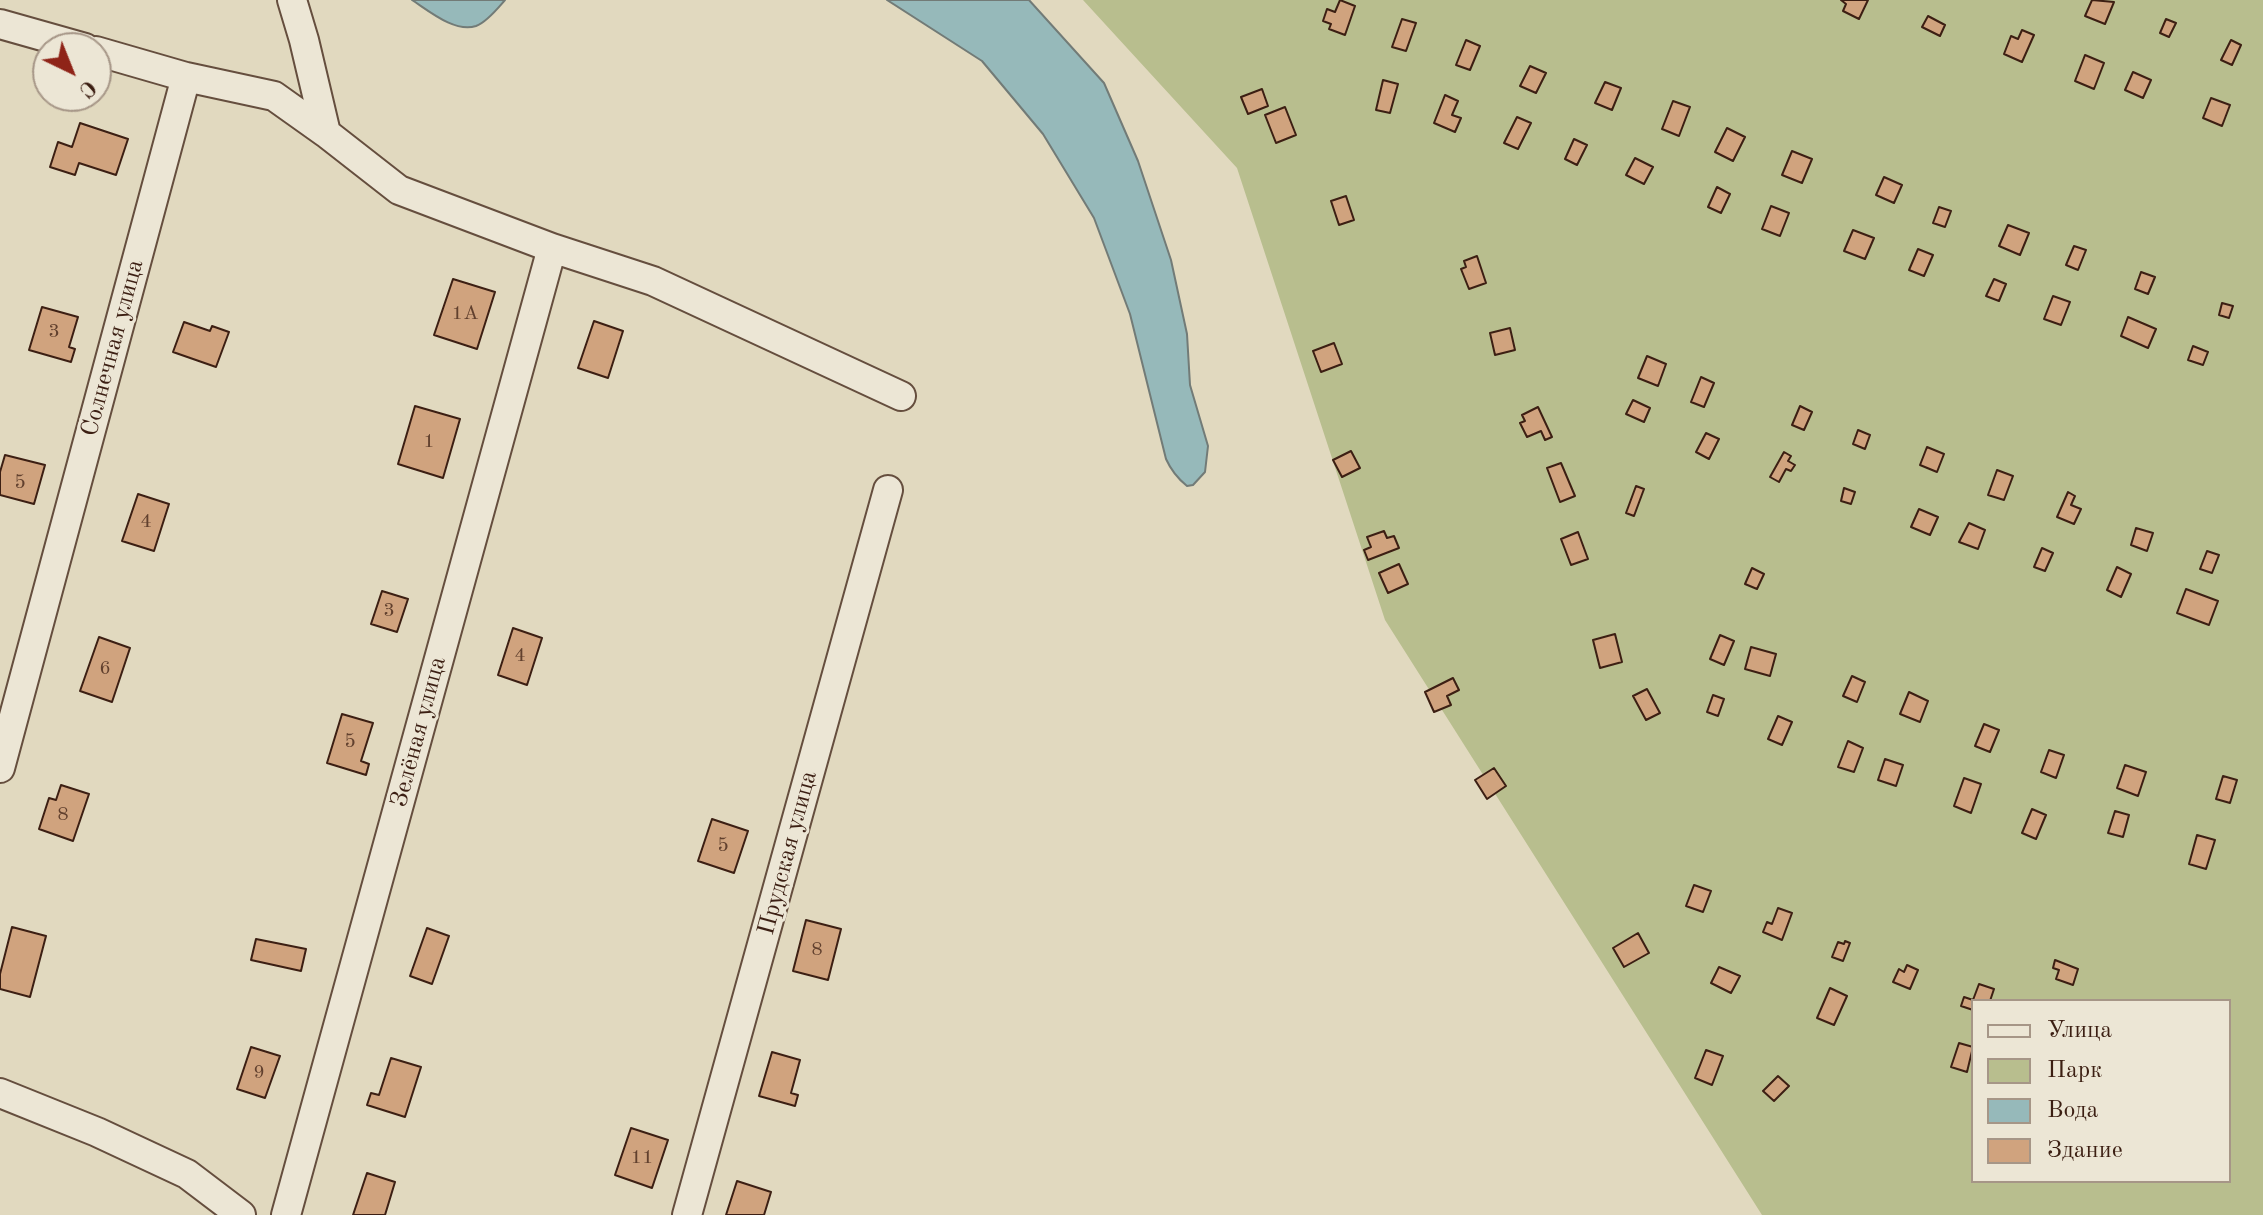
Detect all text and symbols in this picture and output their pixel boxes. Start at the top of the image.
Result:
north arrow [32,32,112,112]
text: С [74,75,100,101]
street label: Солнечная улица [76,256,150,440]
house number: 1А [452,302,478,326]
house number: 3 [48,320,60,344]
house number: 1 [423,430,435,454]
house number: 5 [14,471,26,495]
house number: 4 [140,510,152,534]
house number: 3 [383,599,395,623]
house number: 4 [514,644,526,668]
street label: Зелёная улица [385,654,453,810]
house number: 6 [99,657,111,681]
house number: 5 [344,730,356,754]
street label: Прудская улица [752,768,824,938]
house number: 8 [57,803,69,827]
house number: 5 [717,834,729,858]
house number: 8 [811,938,823,962]
legend [1971,999,2231,1183]
text: Улица [2047,1019,2112,1043]
text: Парк [2047,1059,2102,1083]
house number: 9 [253,1061,265,1085]
text: Вода [2047,1099,2098,1123]
text: Здание [2047,1139,2123,1163]
house number: 11 [630,1146,654,1170]

